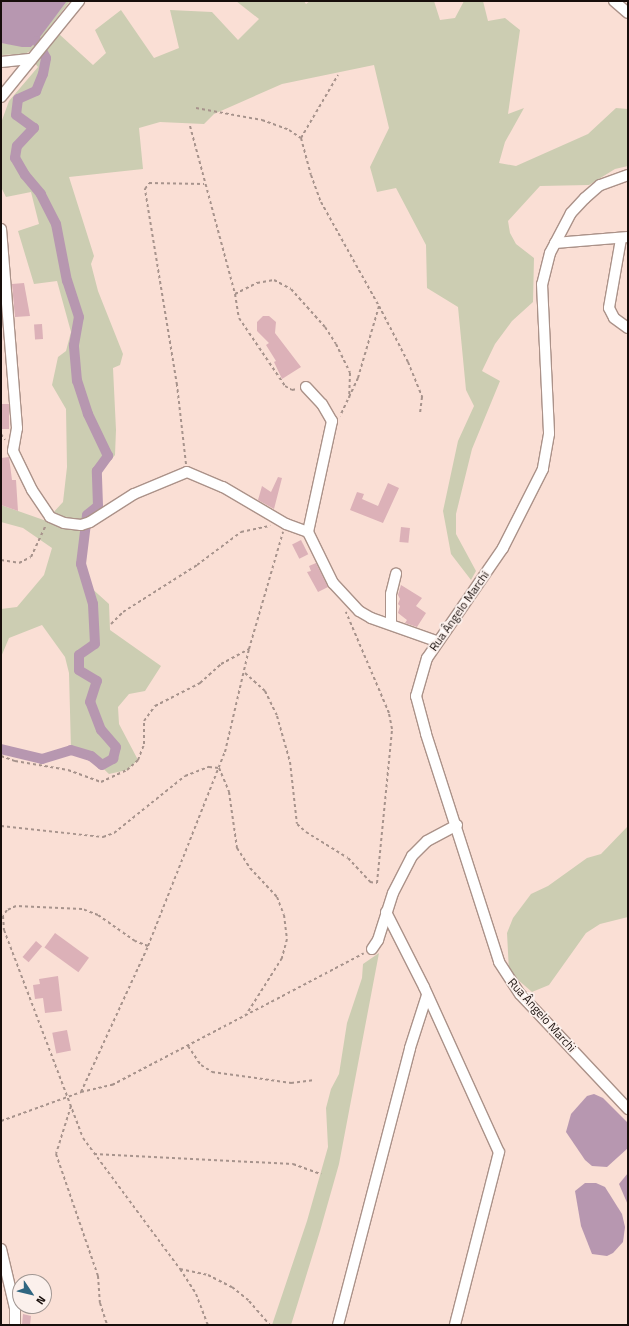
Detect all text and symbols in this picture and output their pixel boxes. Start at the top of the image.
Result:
street label: Rua Ângelo Marchi [426,568,492,654]
street label: Rua Ângelo Marchi [505,975,579,1055]
north arrow [12,1274,52,1314]
text: N [32,1293,50,1308]

